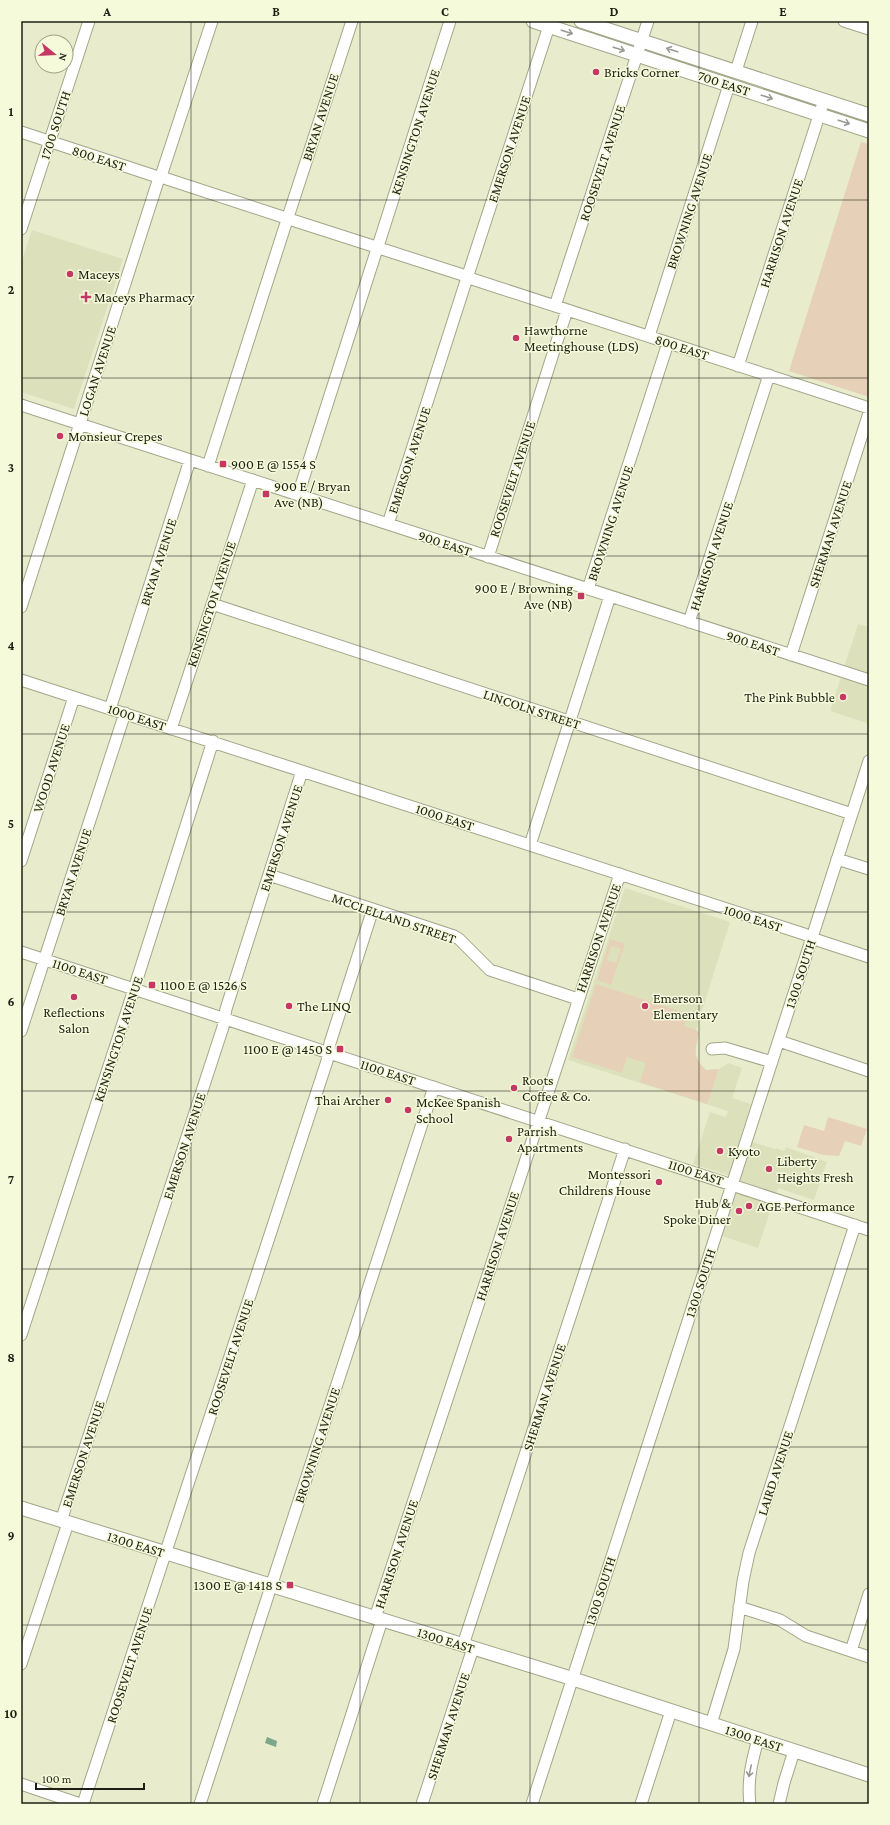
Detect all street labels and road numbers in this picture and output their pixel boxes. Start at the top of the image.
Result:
street label: KENSINGTON AVENUE [387,67,443,197]
street label: 700 EAST [696,67,753,99]
street label: BRYAN AVENUE [298,71,342,163]
street label: 1700 SOUTH [36,89,74,161]
street label: EMERSON AVENUE [484,93,534,204]
street label: ROOSEVELT AVENUE [576,102,628,223]
street label: 800 EAST [70,142,128,174]
street label: BROWNING AVENUE [663,151,715,271]
street label: HARRISON AVENUE [756,176,806,290]
street label: LOGAN AVENUE [75,323,119,418]
street label: 800 EAST [653,331,711,363]
street label: EMERSON AVENUE [384,404,434,515]
street label: ROOSEVELT AVENUE [486,418,538,539]
street label: BROWNING AVENUE [584,463,636,583]
street label: SHERMAN AVENUE [805,478,855,590]
street label: HARRISON AVENUE [686,499,736,613]
street label: BRYAN AVENUE [136,516,180,608]
street label: 900 EAST [416,527,474,559]
street label: KENSINGTON AVENUE [183,539,239,669]
street label: 900 EAST [724,627,782,659]
street label: LINCOLN STREET [481,686,583,732]
street label: 1000 EAST [106,700,169,734]
street label: WOOD AVENUE [29,721,73,814]
street label: EMERSON AVENUE [256,782,306,893]
street label: 1000 EAST [414,800,477,834]
street label: BRYAN AVENUE [51,826,95,918]
street label: HARRISON AVENUE [572,881,624,994]
street label: MCCLELLAND STREET [330,889,459,947]
street label: 1000 EAST [722,901,785,935]
street label: 1300 SOUTH [781,937,819,1011]
street label: 1100 EAST [50,955,110,988]
street label: KENSINGTON AVENUE [90,974,146,1104]
street label: 1100 EAST [358,1056,418,1089]
street label: EMERSON AVENUE [159,1090,209,1201]
street label: 1100 EAST [666,1156,726,1189]
street label: HARRISON AVENUE [472,1189,522,1303]
street label: 1300 SOUTH [681,1246,719,1320]
street label: ROOSEVELT AVENUE [204,1296,256,1417]
street label: SHERMAN AVENUE [519,1341,569,1453]
street label: BROWNING AVENUE [291,1385,343,1505]
street label: EMERSON AVENUE [58,1398,108,1509]
street label: LAIRD AVENUE [754,1428,796,1517]
street label: HARRISON AVENUE [371,1497,421,1611]
street label: 1300 EAST [105,1528,167,1560]
street label: 1300 SOUTH [581,1554,619,1628]
street label: ROOSEVELT AVENUE [103,1604,155,1725]
street label: 1300 EAST [415,1624,477,1656]
street label: SHERMAN AVENUE [423,1670,473,1782]
street label: 1300 EAST [723,1721,785,1755]

